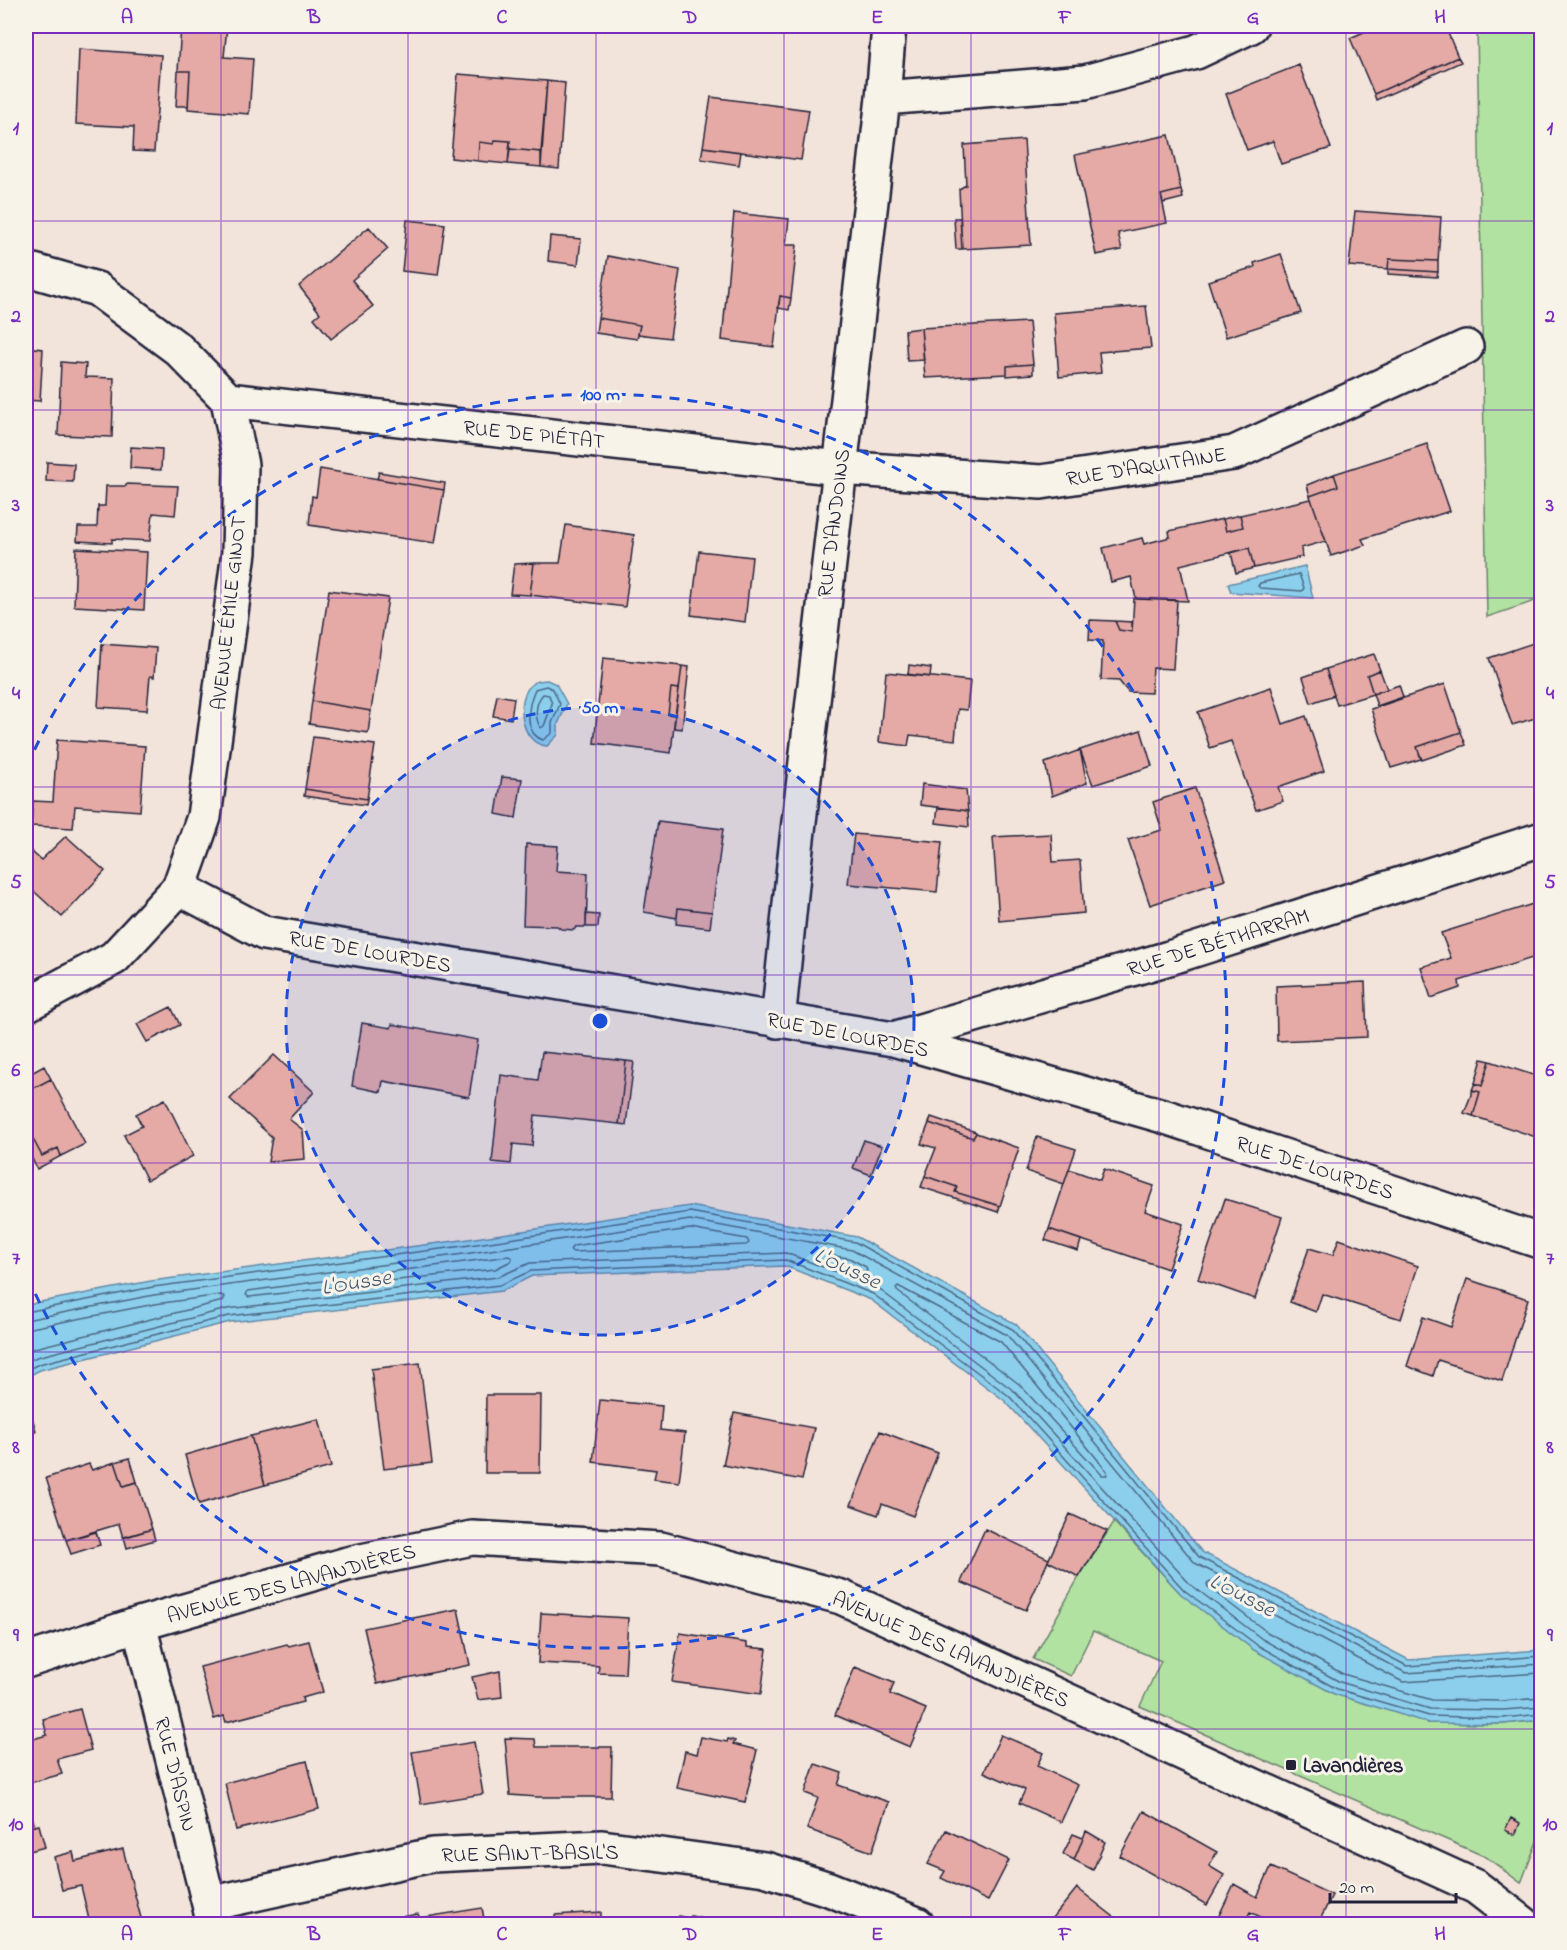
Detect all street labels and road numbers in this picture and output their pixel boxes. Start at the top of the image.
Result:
street label: RUE DE PIÉTAT [462,414,606,458]
street label: RUE D'AQUITAINE [1064,440,1229,495]
street label: RUE D'ANDOINS [811,447,859,599]
street label: AVENUE ÉMILE GINOT [205,515,255,712]
street label: RUE DE BÉTHARRAM [1124,902,1313,986]
street label: RUE DE LOURDES [286,924,453,982]
street label: RUE DE LOURDES [764,1006,931,1066]
street label: RUE DE LOURDES [1232,1129,1397,1209]
street label: AVENUE DES LAVANDIÈRES [164,1537,419,1633]
street label: AVENUE DES LAVANDIÈRES [827,1585,1073,1717]
street label: RUE D'ASPIN [145,1714,203,1835]
street label: RUE SAINT-BASIL'S [441,1838,619,1872]

